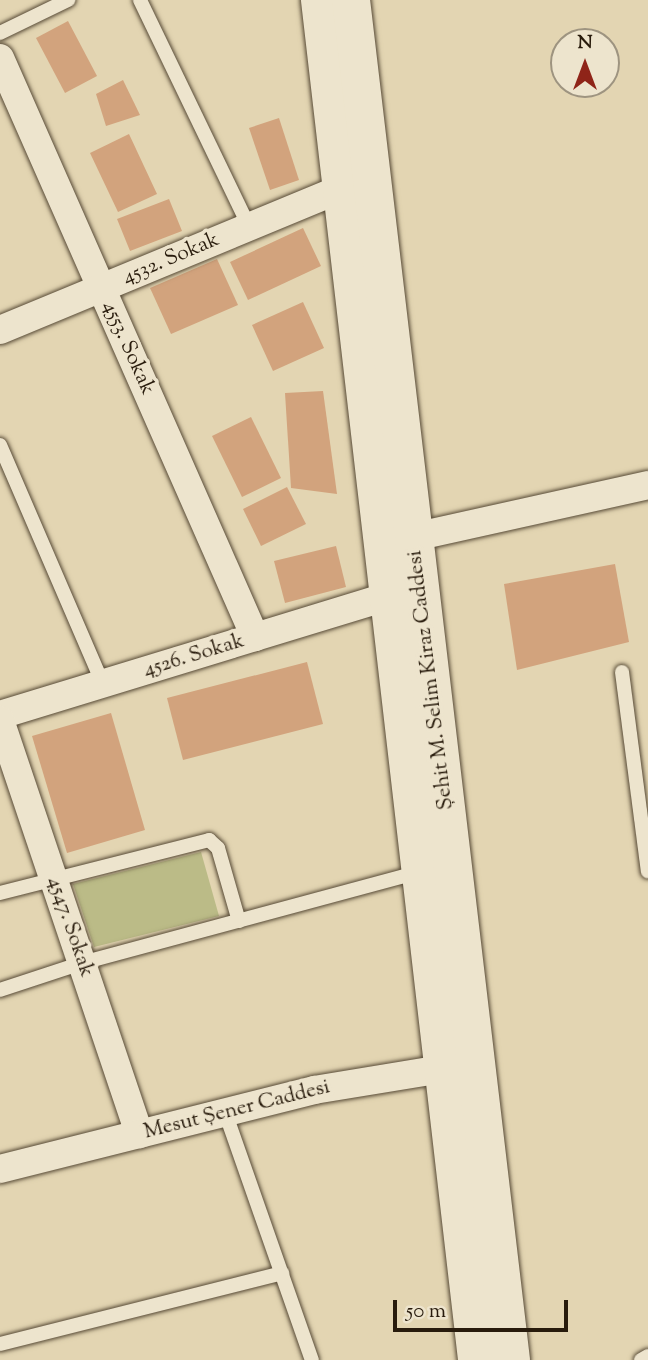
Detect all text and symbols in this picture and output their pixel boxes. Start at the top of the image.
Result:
north arrow [550,28,620,98]
text: N [577,30,593,57]
street label: 4532. Sokak [119,227,223,291]
street label: 4553. Sokak [96,297,160,399]
street label: Şehit M. Selim Kiraz Caddesi [403,549,459,811]
street label: 4526. Sokak [141,629,247,683]
street label: 4547. Sokak [41,874,99,980]
street label: Mesut Şener Caddesi [141,1075,333,1145]
scale bar [396,1286,571,1330]
text: 50 m [406,1297,446,1327]

